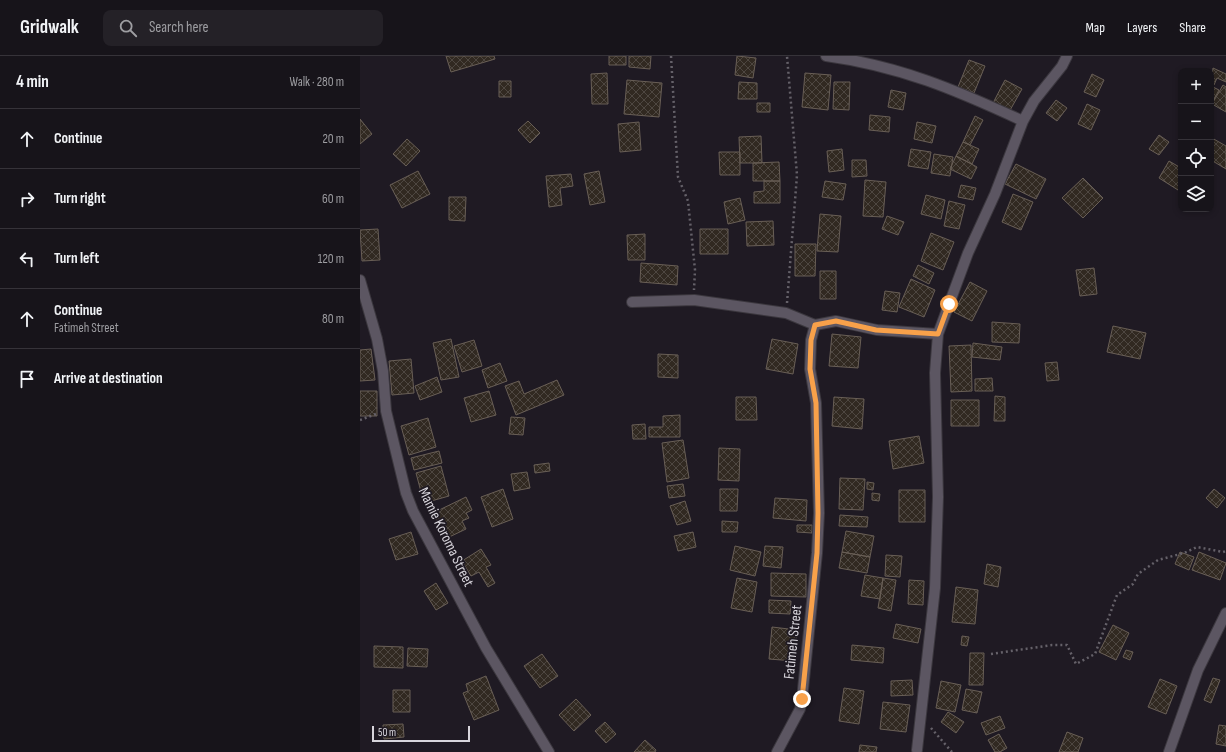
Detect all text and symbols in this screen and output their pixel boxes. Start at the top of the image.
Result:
search box [103,10,383,46]
text: Gridwalk [20,16,79,39]
icon: search [117,17,139,39]
text: Search here [149,18,209,37]
text: Map [1085,19,1105,36]
text: Layers [1127,19,1157,36]
text: Share [1179,19,1206,36]
map controls [1178,68,1214,212]
button: + [1178,68,1214,104]
text: 4 min [16,72,49,92]
text: Walk · 280 m [290,74,344,90]
button: − [1178,104,1214,140]
icon: ahead [16,128,38,150]
text: Continue [54,129,103,148]
text: 20 m [322,131,344,147]
button: locate [1178,140,1214,176]
button: layers [1178,176,1214,212]
icon: right [16,188,38,210]
text: Turn right [54,189,106,208]
text: 60 m [322,191,344,207]
icon: left [16,248,38,270]
text: Turn left [54,249,99,268]
text: 120 m [318,251,344,267]
route start [940,295,958,313]
text: Continue [54,301,103,320]
icon: ahead [16,308,38,330]
text: 80 m [322,311,344,327]
text: Fatimeh Street [54,320,119,336]
icon: arrive [16,368,38,390]
text: Arrive at destination [54,369,163,388]
street label: Mamie Koroma Street [414,484,478,590]
street label: Fatimeh Street [780,603,806,680]
route end [793,690,811,708]
scale bar [372,724,470,743]
text: 50 m [378,726,396,739]

